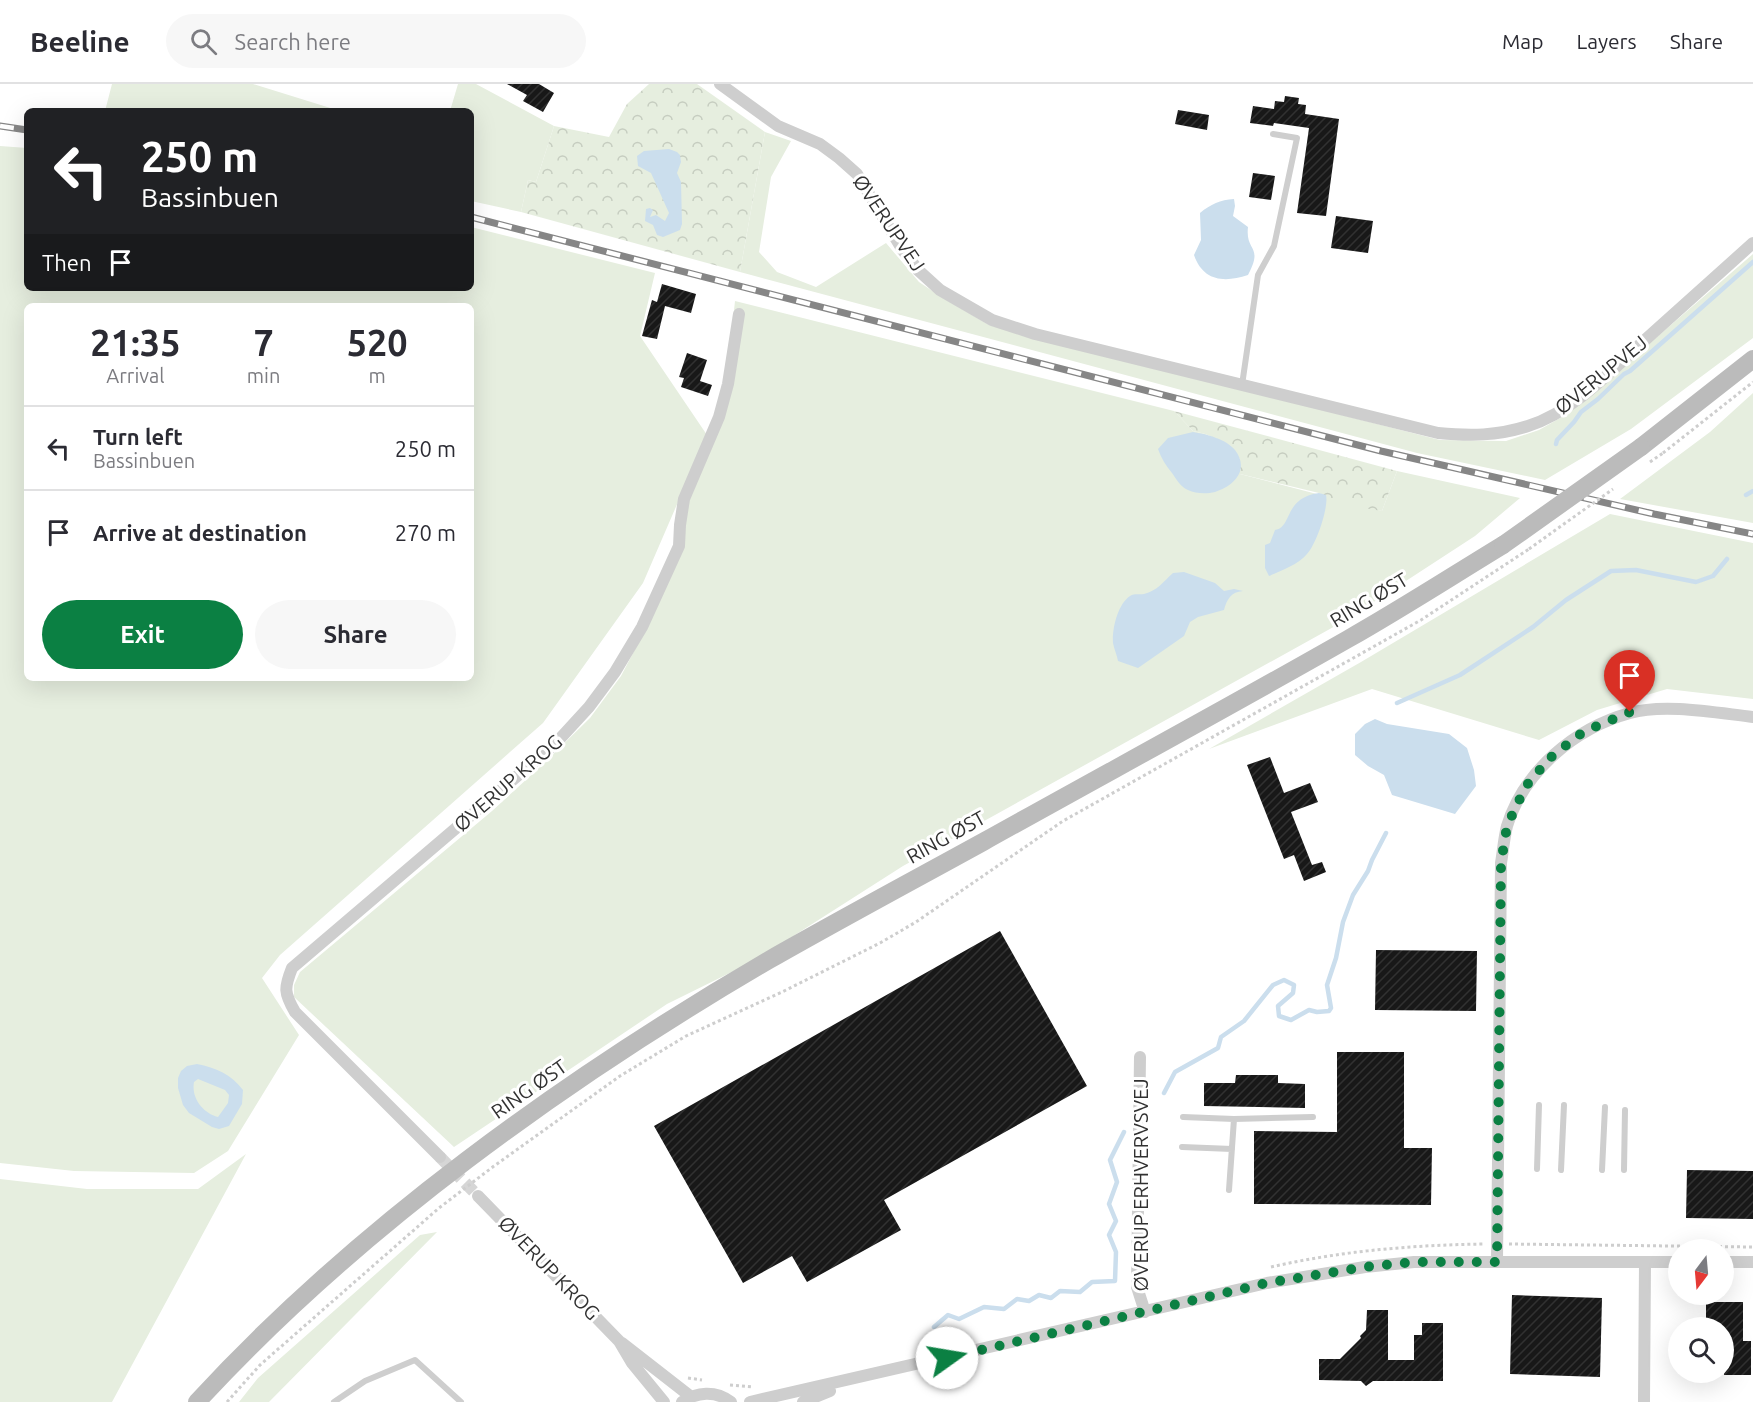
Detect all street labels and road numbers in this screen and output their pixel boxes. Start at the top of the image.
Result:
street label: ØVERUPVEJ [849,170,930,275]
street label: ØVERUPVEJ [1550,331,1651,419]
street label: RING ØST [1326,567,1412,632]
street label: ØVERUP KROG [449,730,566,836]
street label: RING ØST [902,805,989,868]
street label: RING ØST [487,1054,571,1123]
street label: ØVERUP ERHVERVSVEJ [1129,1078,1152,1292]
street label: ØVERUP KROG [494,1211,605,1324]

